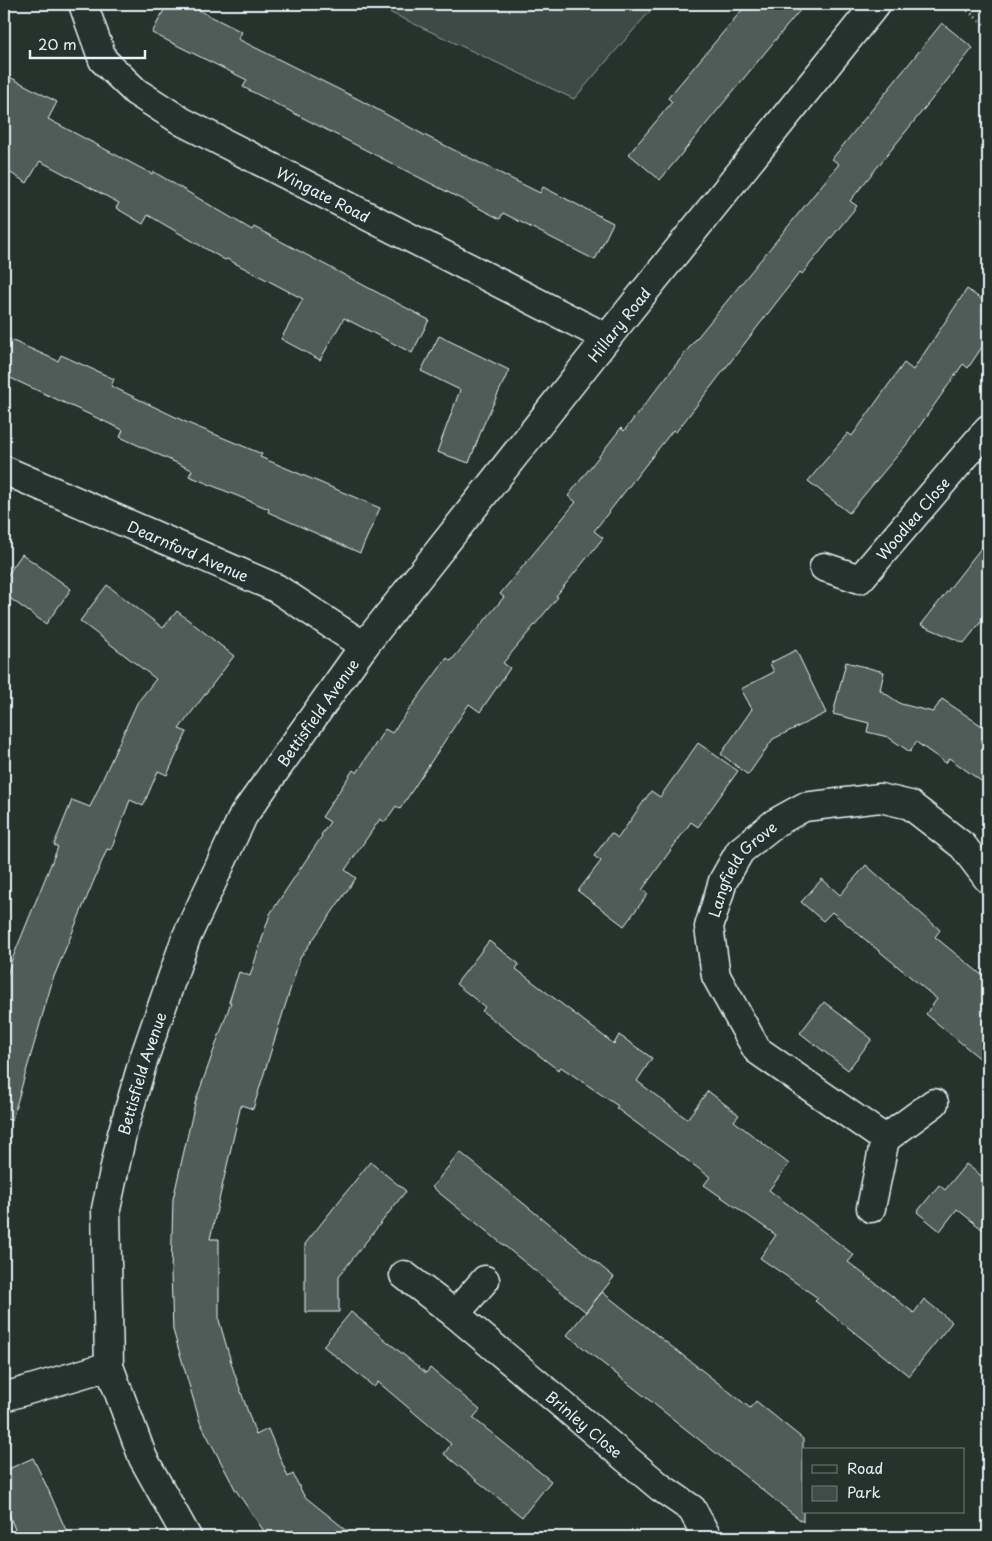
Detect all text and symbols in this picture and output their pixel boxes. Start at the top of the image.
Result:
scale bar [30,28,145,60]
text: 20 m [38,32,77,55]
street label: Wingate Road [273,160,375,227]
street label: Hillary Road [581,282,655,366]
street label: Woodlea Close [870,472,954,565]
street label: Dearnford Avenue [124,514,253,586]
street label: Bettisfield Avenue [271,653,364,771]
street label: Langfield Grove [701,815,781,920]
street label: Bettisfield Avenue [111,1008,171,1137]
street label: Brinley Close [541,1384,628,1463]
legend [802,1448,964,1514]
text: Road [847,1456,883,1479]
text: Park [847,1480,881,1503]

